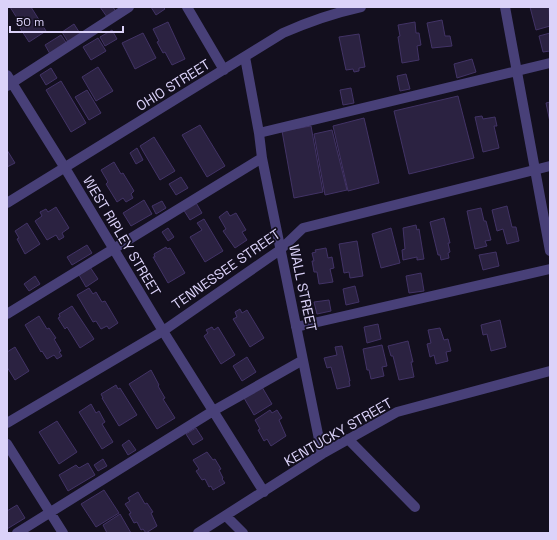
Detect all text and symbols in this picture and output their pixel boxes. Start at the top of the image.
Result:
scale bar [10,8,123,34]
text: 50 m [16,14,44,30]
street label: OHIO STREET [133,55,213,115]
street label: WEST RIPLEY STREET [79,173,165,299]
street label: TENNESSEE STREET [168,225,284,313]
street label: WALL STREET [285,243,321,333]
street label: KENTUCKY STREET [281,394,395,470]

